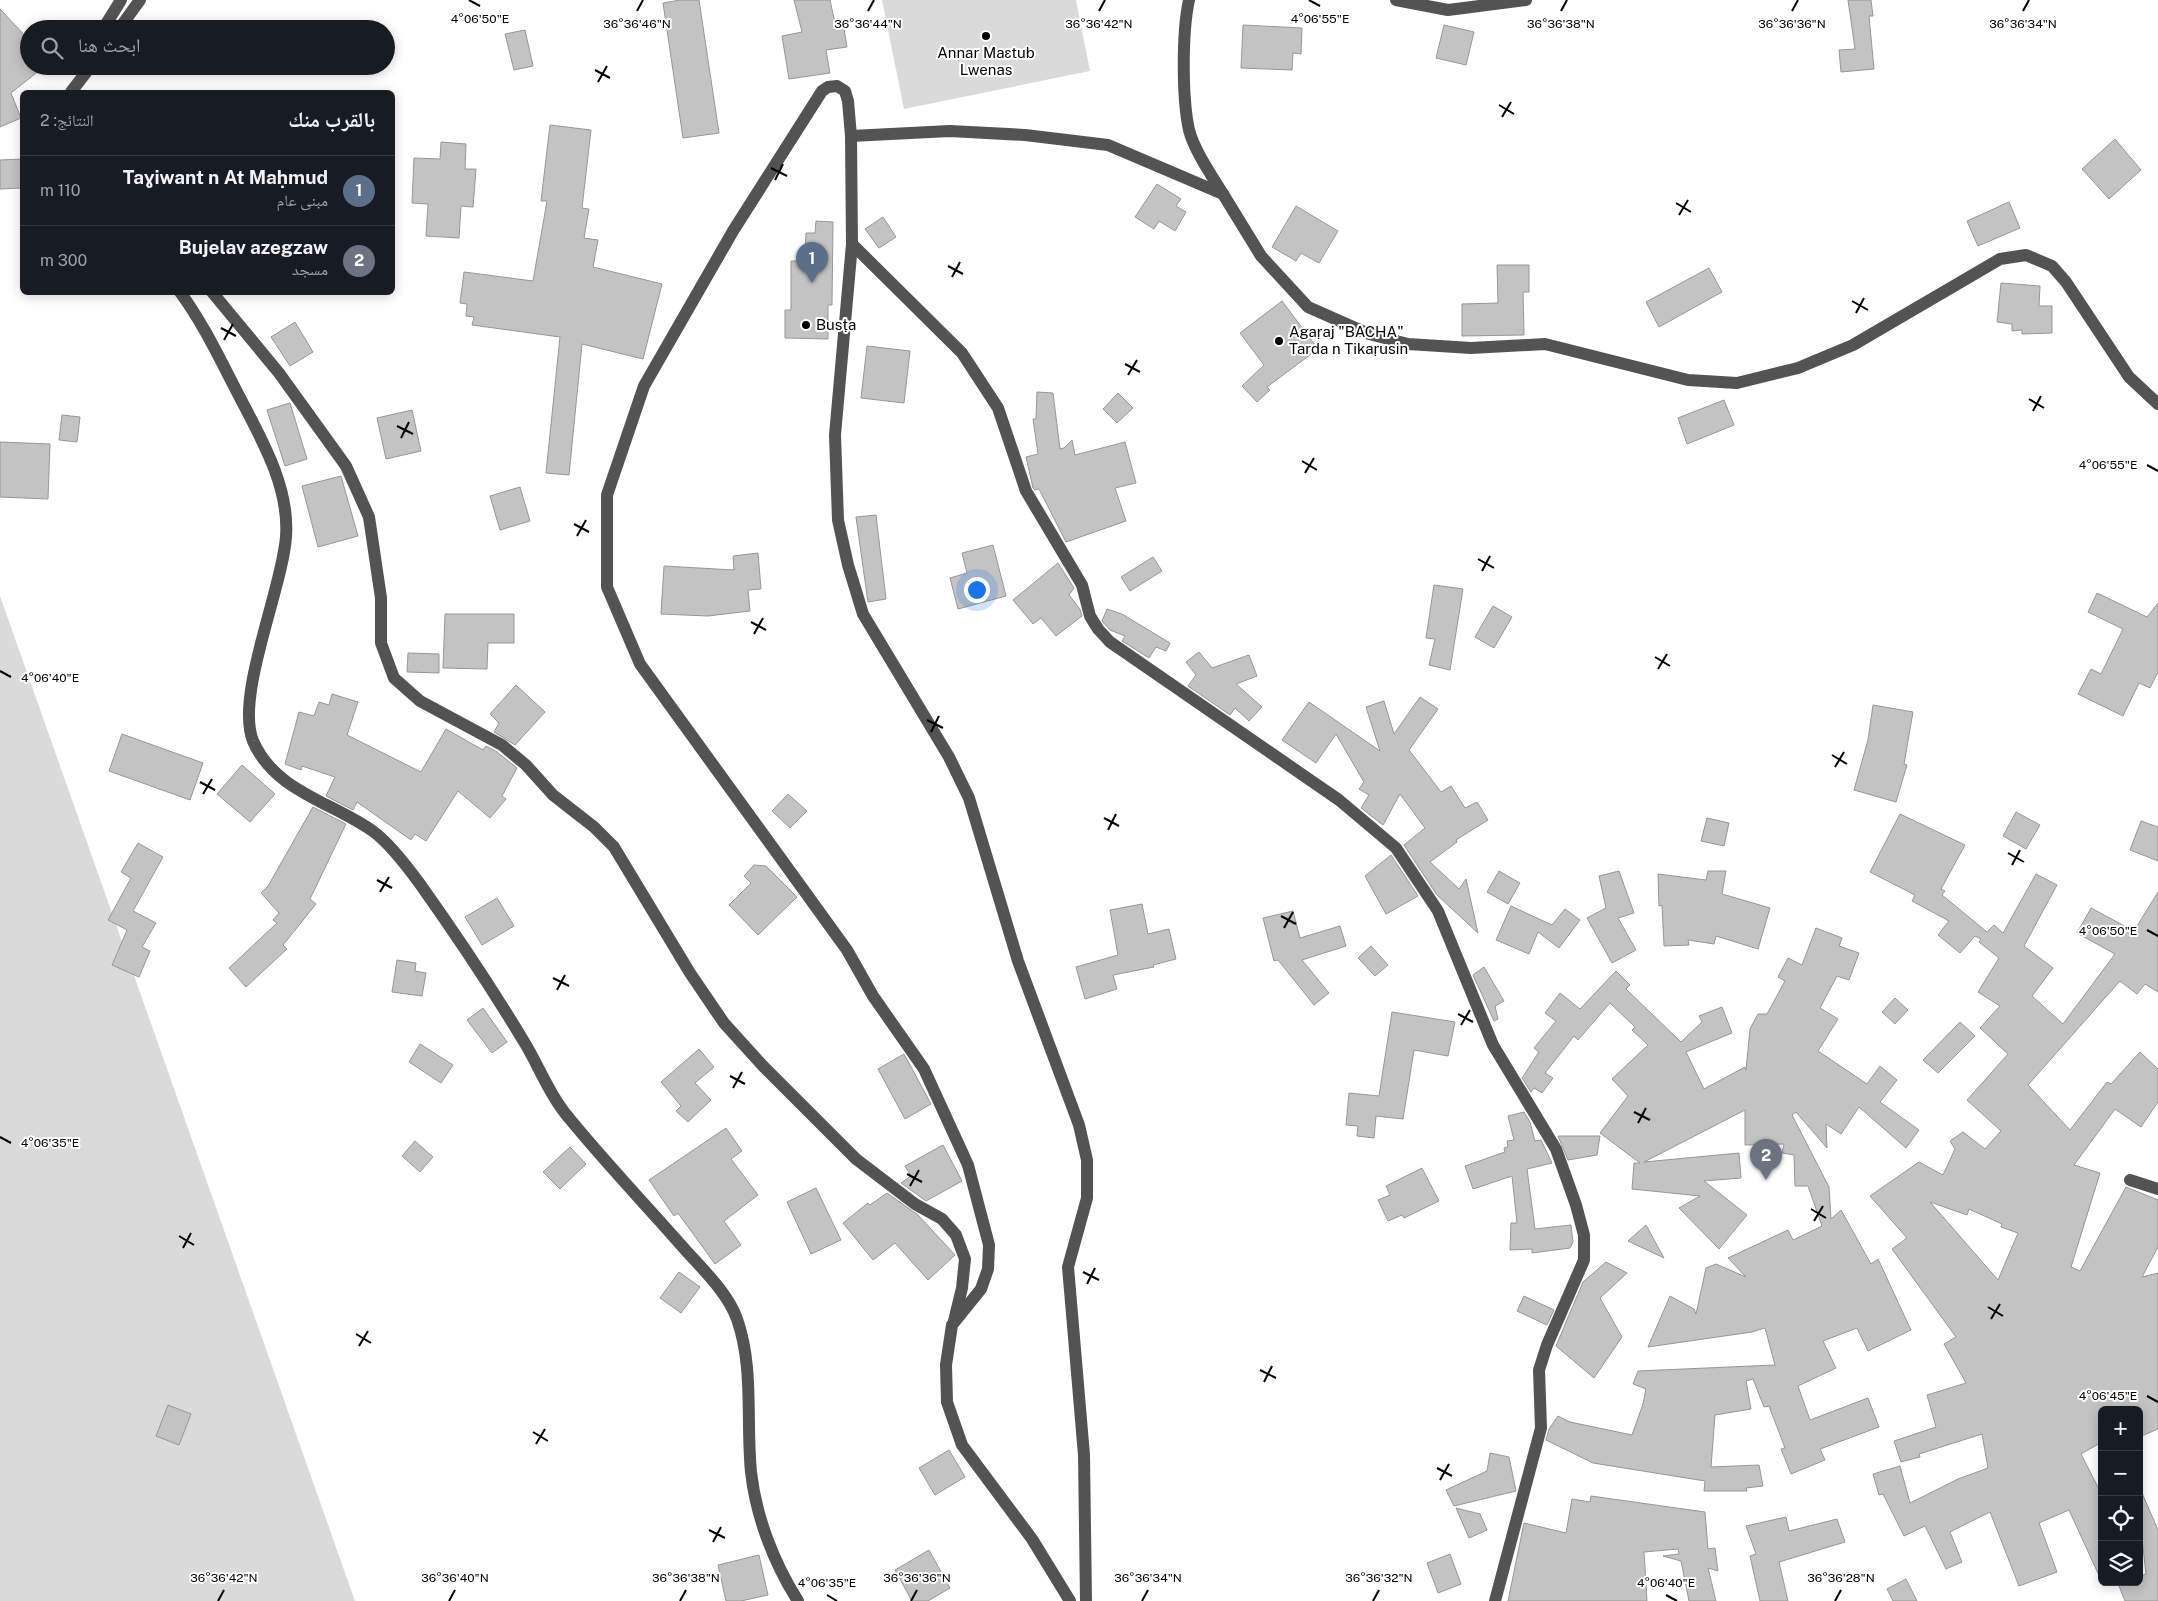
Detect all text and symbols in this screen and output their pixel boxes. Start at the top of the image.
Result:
text: 4°06'50"E [451,12,509,26]
text: 4°06'55"E [1291,12,1349,26]
text: 36°36'46"N [603,17,671,31]
text: 36°36'44"N [834,17,902,31]
text: 36°36'42"N [1065,17,1133,31]
text: 36°36'38"N [1527,17,1595,31]
text: 36°36'36"N [1758,17,1826,31]
text: 36°36'34"N [1989,17,2057,31]
search box [20,20,395,75]
marker: Annar Maɛtub Lwenas [980,30,992,42]
icon: search [38,34,66,62]
text: ابحث هنا [78,34,141,56]
place label: Annar Maɛtub Lwenas [937,44,1035,78]
text: بالقرب منك [288,107,375,132]
text: النتائج: 2 [40,111,94,130]
text: Taɣiwant n At Maḥmud [123,166,328,188]
text: 110 m [40,181,81,200]
text: 1 [356,181,362,200]
text: مبنى عام [277,191,328,210]
text: Bujelav azegzaw [179,236,328,258]
pin: 1 [796,242,828,283]
text: 300 m [40,251,87,270]
text: 2 [354,251,364,270]
text: مسجد [292,260,328,279]
place label: Busṭa [816,316,856,333]
marker: Busṭa [800,319,812,331]
place label: Agaṛaj "BACHA" Tarda n Tikaṛusin [1289,323,1408,357]
marker: Agaṛaj "BACHA" Tarda n Tikaṛusin [1273,335,1285,347]
text: 4°06'55"E [2079,458,2137,472]
your location [964,577,990,603]
text: 4°06'40"E [21,671,79,685]
text: 4°06'50"E [2079,924,2137,938]
text: 4°06'35"E [21,1136,79,1150]
pin: 2 [1750,1139,1782,1180]
text: 4°06'45"E [2079,1389,2137,1403]
map controls [2098,1406,2143,1586]
button: + [2098,1406,2143,1451]
button: − [2098,1451,2143,1496]
button: locate [2098,1496,2143,1541]
button: layers [2098,1541,2143,1586]
text: 36°36'42"N [190,1571,258,1585]
text: 36°36'40"N [421,1571,489,1585]
text: 36°36'38"N [652,1571,720,1585]
text: 36°36'36"N [883,1571,951,1585]
text: 36°36'34"N [1114,1571,1182,1585]
text: 36°36'32"N [1345,1571,1413,1585]
text: 36°36'28"N [1807,1571,1875,1585]
text: 4°06'35"E [798,1576,856,1590]
text: 4°06'40"E [1637,1576,1695,1590]

